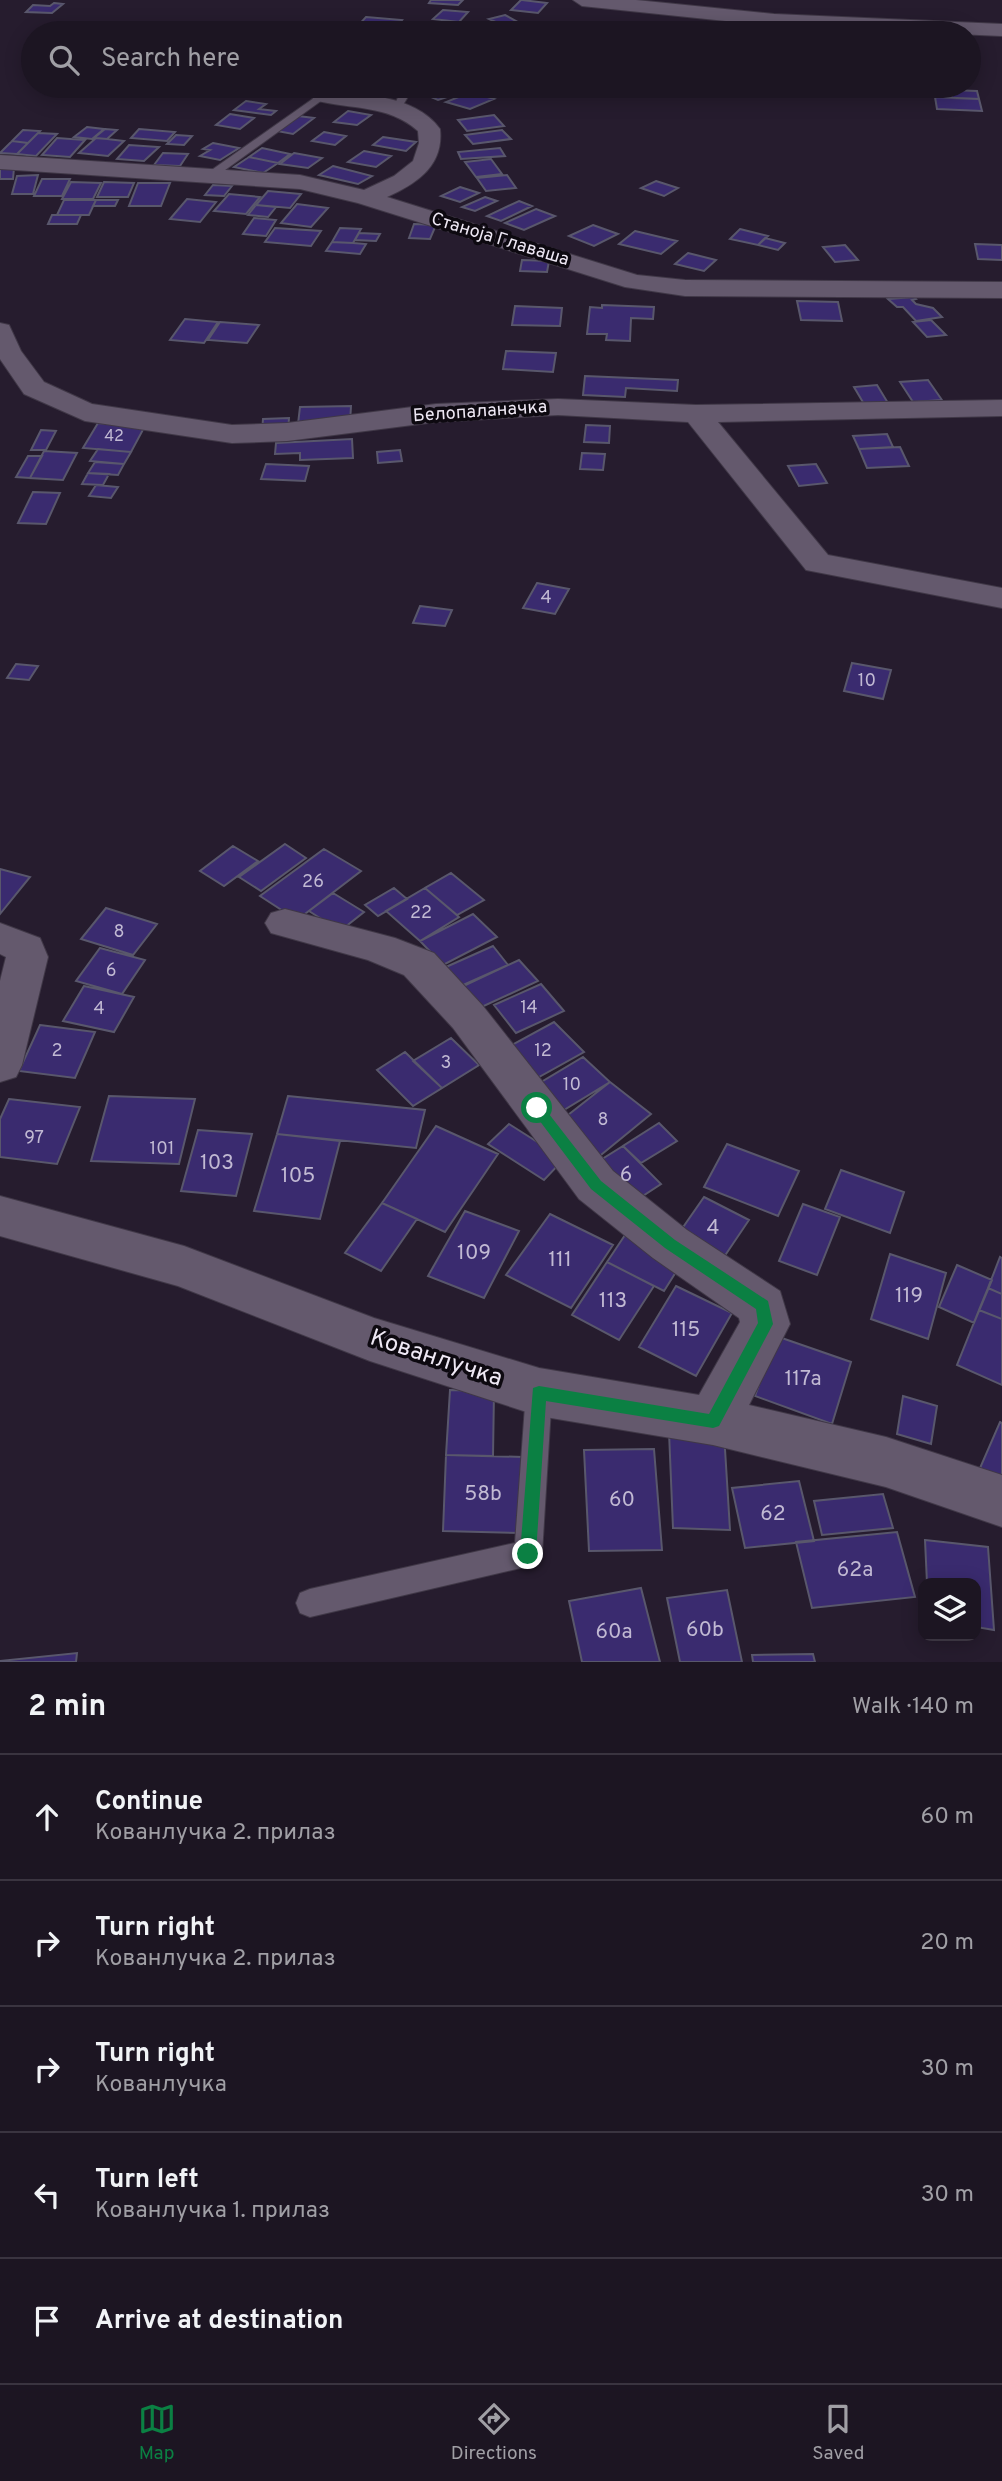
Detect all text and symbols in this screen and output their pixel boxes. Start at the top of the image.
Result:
search box [21,21,981,98]
icon: search [45,41,83,79]
text: Search here [101,43,240,76]
street label: Станоја Главаша [428,208,572,272]
street label: Белопаланачка [412,396,548,428]
house number: 42 [104,427,124,447]
house number: 4 [540,587,552,610]
house number: 10 [858,670,876,693]
house number: 26 [302,871,324,894]
house number: 22 [410,902,432,925]
house number: 8 [114,921,125,944]
house number: 6 [106,960,116,983]
house number: 14 [520,997,538,1020]
house number: 4 [93,998,105,1021]
house number: 2 [51,1040,63,1063]
house number: 12 [534,1040,552,1063]
house number: 3 [441,1052,451,1075]
house number: 10 [563,1074,581,1097]
route start [521,1092,552,1123]
house number: 8 [598,1109,609,1132]
house number: 97 [24,1127,44,1150]
house number: 101 [150,1138,174,1161]
house number: 103 [200,1150,234,1177]
house number: 6 [620,1162,632,1189]
house number: 105 [281,1163,315,1190]
house number: 4 [706,1215,720,1242]
house number: 109 [457,1240,491,1267]
house number: 111 [548,1247,572,1274]
house number: 119 [895,1283,923,1310]
house number: 113 [599,1288,627,1315]
house number: 115 [672,1317,700,1344]
street label: Кованлучка [366,1323,506,1395]
house number: 117a [785,1366,821,1393]
house number: 58b [464,1481,502,1508]
house number: 60 [609,1487,635,1514]
house number: 62 [760,1501,786,1528]
route end [512,1538,543,1569]
house number: 62a [837,1557,873,1584]
map controls [918,1578,981,1641]
button: layers [918,1578,981,1641]
house number: 60b [686,1617,724,1644]
house number: 60a [595,1619,633,1646]
text: 2 min [28,1689,106,1726]
text: Walk · 140 m [852,1693,974,1722]
text: Continue [95,1786,203,1819]
icon: ahead [28,1798,66,1836]
text: 60 m [921,1803,974,1832]
text: Кованлучка 2. прилаз [95,1819,336,1848]
text: Turn right [95,1912,215,1945]
icon: right [28,1924,66,1962]
text: 20 m [920,1929,974,1958]
text: Кованлучка 2. прилаз [95,1945,336,1974]
text: Turn right [95,2038,215,2071]
icon: right [28,2050,66,2088]
text: 30 m [921,2055,974,2084]
text: Кованлучка [95,2071,227,2100]
text: Turn left [95,2164,199,2197]
icon: left [28,2176,66,2214]
text: 30 m [921,2181,974,2210]
text: Кованлучка 1. прилаз [95,2197,330,2226]
icon: arrive [28,2302,66,2340]
text: Arrive at destination [95,2305,343,2338]
tab: Map [138,2400,176,2466]
tab: Directions [451,2400,537,2466]
tab: Saved [812,2400,864,2466]

